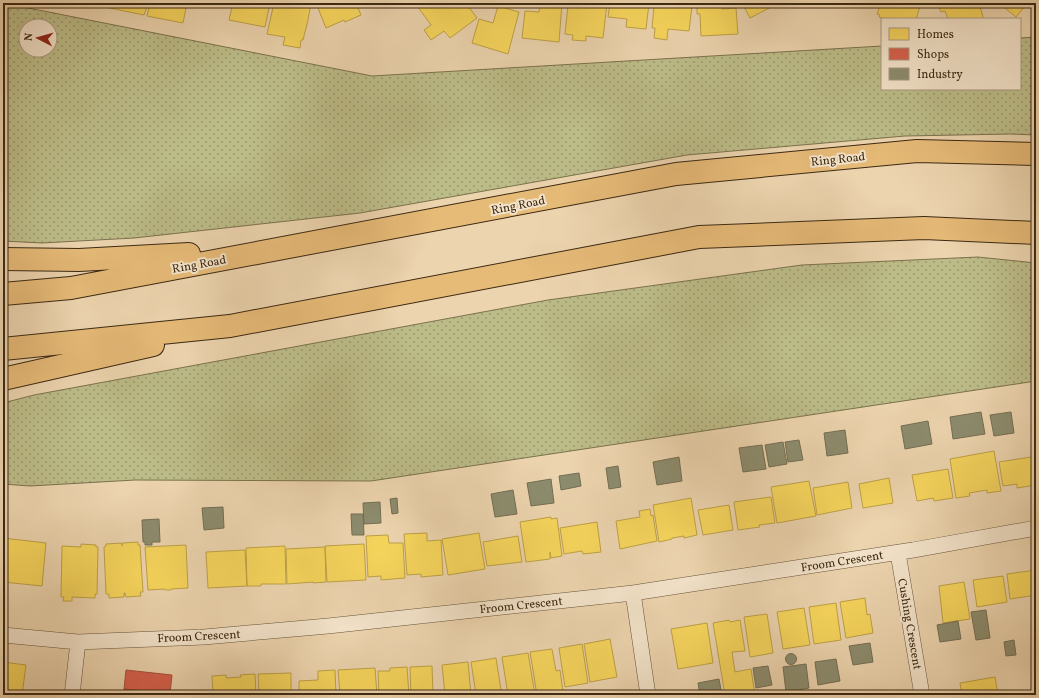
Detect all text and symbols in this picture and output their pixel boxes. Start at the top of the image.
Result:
north arrow [18,18,58,58]
legend [881,18,1021,90]
text: Homes [917,27,954,43]
text: N [22,32,37,42]
text: Shops [917,47,949,63]
text: Industry [917,67,963,83]
street label: Ring Road [810,149,866,171]
street label: Ring Road [490,193,547,219]
street label: Ring Road [171,252,228,278]
street label: Froom Crescent [800,548,885,576]
street label: Cushing Crescent [893,577,925,671]
street label: Froom Crescent [479,594,563,618]
street label: Froom Crescent [157,627,241,647]

